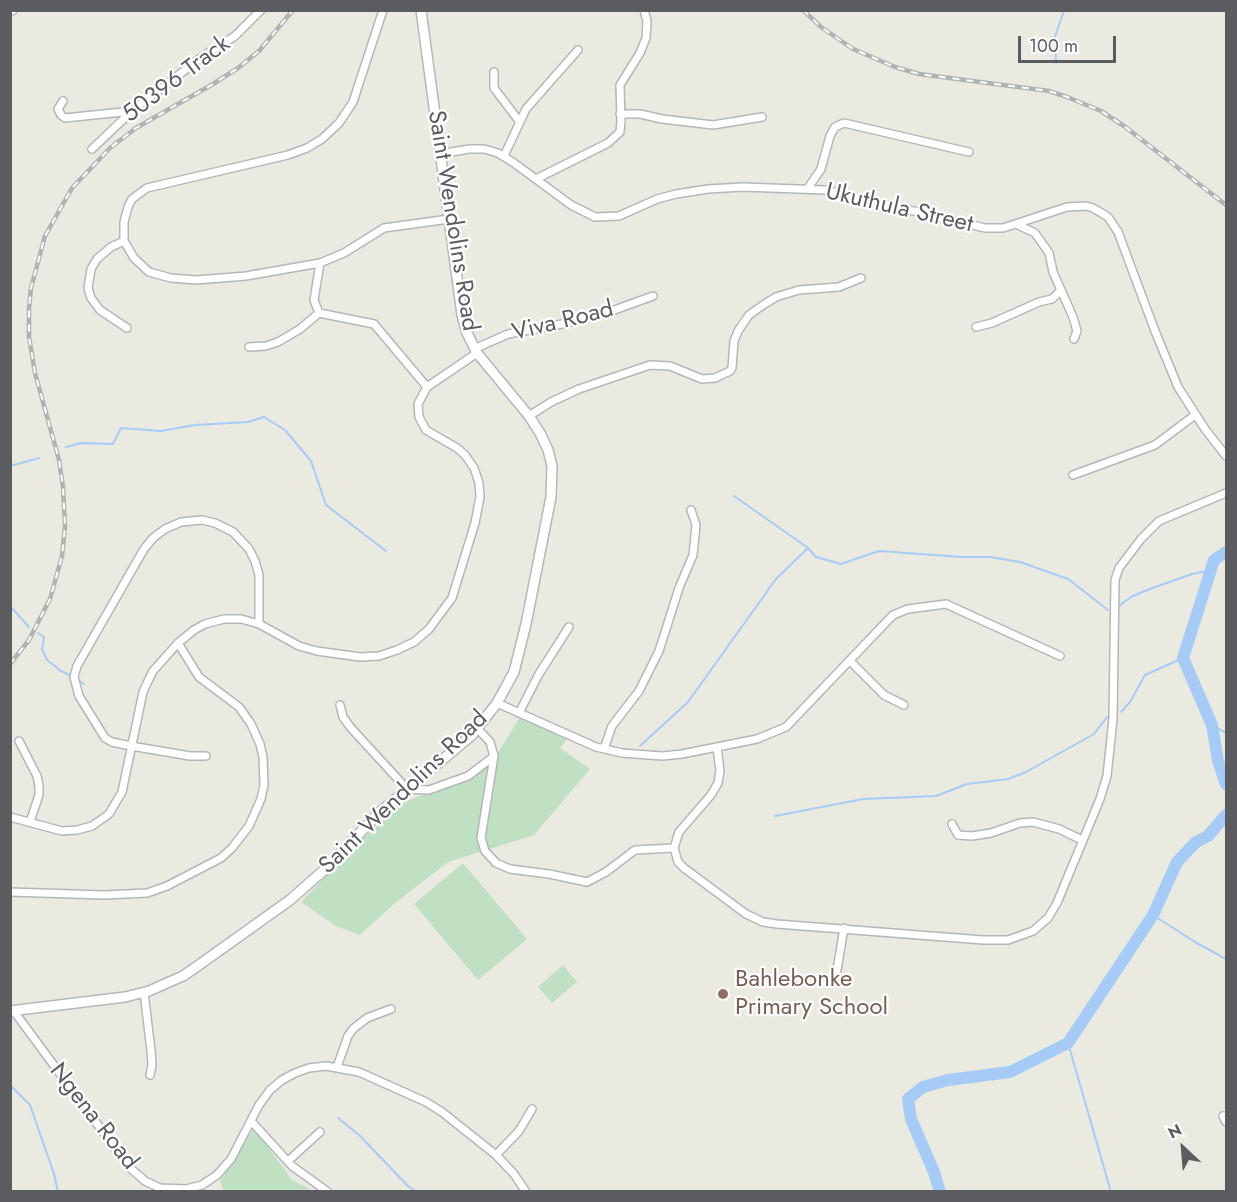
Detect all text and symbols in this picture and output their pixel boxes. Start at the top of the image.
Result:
scale bar [1021,24,1118,62]
street label: 50396 Track [118,30,236,130]
text: 100 m [1029,33,1078,59]
street label: Saint Wendolins Road [420,109,484,333]
street label: Ukuthula Street [822,178,976,240]
street label: Viva Road [509,296,617,348]
street label: Saint Wendolins Road [314,705,494,881]
place label: Bahlebonke Primary School [735,966,888,1022]
marker: Bahlebonke Primary School [716,987,730,1001]
street label: Ngena Road [42,1058,144,1176]
north arrow [1153,1118,1213,1178]
text: N [1164,1118,1186,1144]

